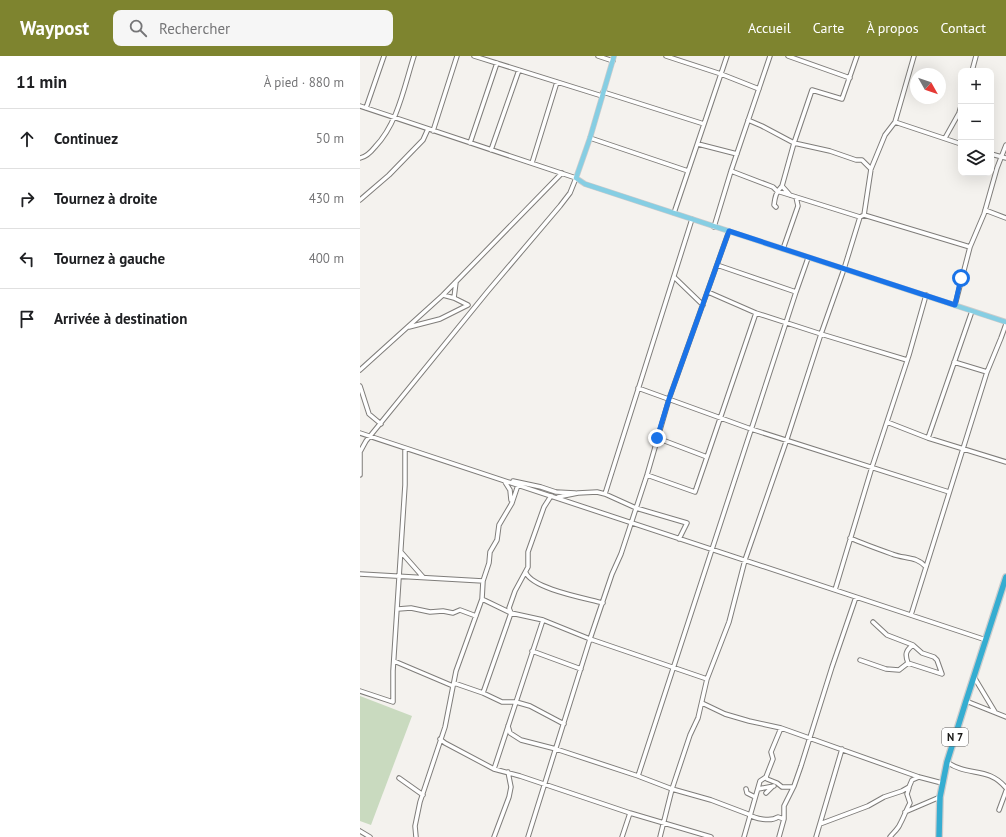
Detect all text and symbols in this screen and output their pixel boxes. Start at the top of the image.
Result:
search box [113,10,393,46]
text: Waypost [20,16,89,40]
icon: search [127,17,149,39]
text: Rechercher [159,19,230,38]
text: Accueil [748,19,791,37]
text: Carte [813,19,844,37]
text: À propos [866,19,919,37]
text: Contact [941,19,986,37]
north arrow [910,68,946,104]
map controls [958,68,994,176]
button: + [958,68,994,104]
text: 11 min [16,71,67,93]
text: À pied · 880 m [264,74,344,91]
button: − [958,104,994,140]
icon: ahead [16,128,38,150]
text: Continuez [54,129,118,148]
text: 50 m [316,130,344,147]
button: layers [958,140,994,176]
icon: right [16,188,38,210]
text: Tournez à droite [54,189,157,208]
text: 430 m [309,190,344,207]
icon: left [16,248,38,270]
text: Tournez à gauche [54,249,165,268]
text: 400 m [309,250,344,267]
route start [952,269,970,287]
icon: arrive [16,308,38,330]
text: Arrivée à destination [54,309,187,328]
route end [648,429,666,447]
road number: N 7 [942,728,968,746]

